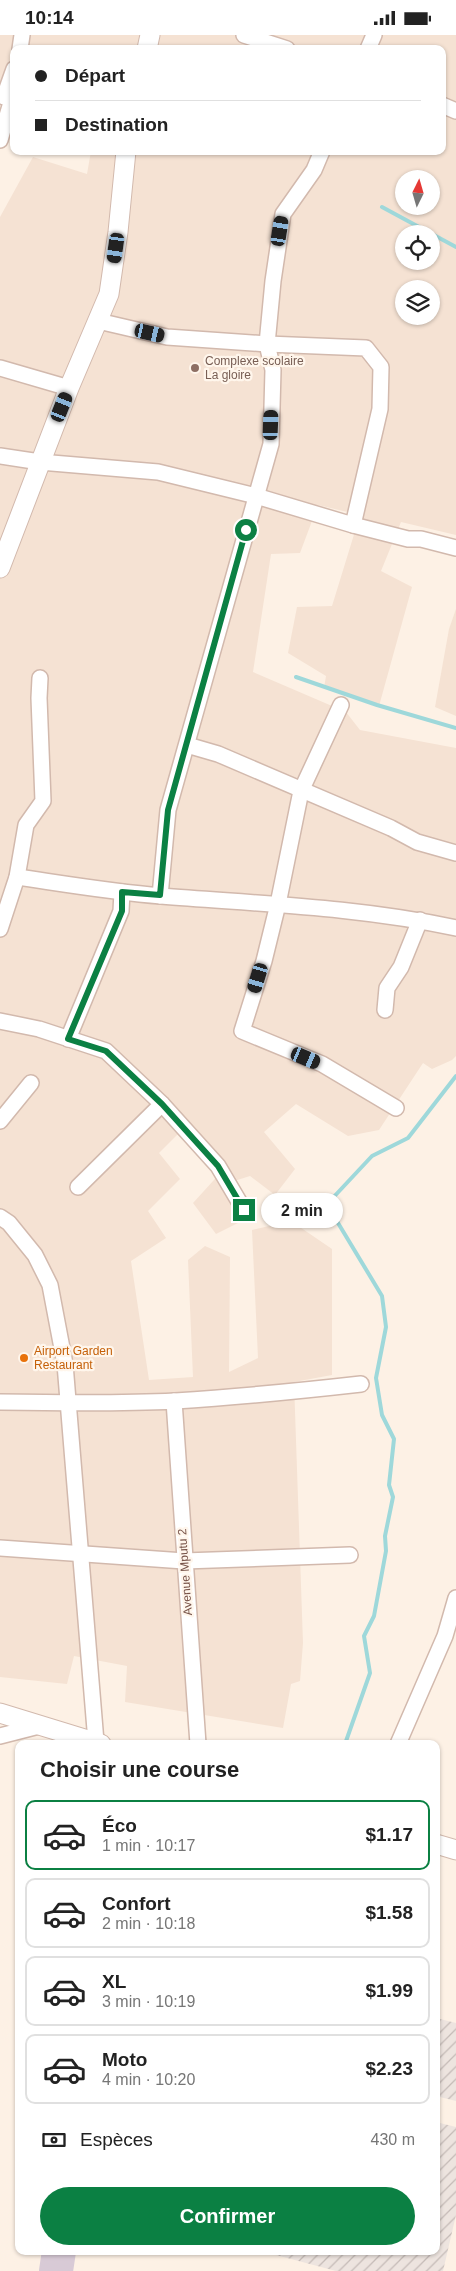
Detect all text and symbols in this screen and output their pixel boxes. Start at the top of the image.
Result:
text: 10:14 [25,7,74,28]
text: Départ [65,65,125,86]
text: Destination [65,114,168,135]
north arrow [395,170,440,215]
map controls [395,170,440,325]
car [270,215,289,247]
button: locate [395,225,440,270]
car [106,232,125,264]
button: layers [395,280,440,325]
car [133,322,166,344]
place label: Complexe scolaire La gloire [205,354,304,382]
marker: Complexe scolaire La gloire [189,362,201,374]
car [49,390,74,424]
car [262,410,279,440]
route start [235,519,257,541]
car [246,961,269,995]
car [289,1045,322,1071]
callout: 2 min [262,1193,344,1227]
route end [233,1199,255,1221]
text: 2 min [281,1202,323,1219]
place label: Airport Garden Restaurant [34,1344,113,1372]
marker: Airport Garden Restaurant [18,1352,30,1364]
street label: Avenue Mputu 2 [175,1528,195,1616]
text: Choisir une course [40,1757,239,1782]
icon: car [42,1813,87,1858]
text: Éco [102,1815,137,1836]
text: $1.17 [365,1824,413,1845]
text: 1 min · 10:17 [102,1837,195,1854]
icon: car [42,1891,87,1936]
text: Confort [102,1893,171,1914]
text: $1.58 [365,1902,413,1923]
text: 2 min · 10:18 [102,1915,195,1932]
icon: car [42,1969,87,2014]
text: XL [102,1971,126,1992]
text: $1.99 [365,1980,413,2001]
text: 3 min · 10:19 [102,1993,195,2010]
icon: car [42,2047,87,2092]
text: Moto [102,2049,147,2070]
text: $2.23 [365,2058,413,2079]
text: 4 min · 10:20 [102,2071,195,2088]
icon: cash [40,2126,68,2154]
text: Espèces [80,2129,153,2150]
text: 430 m [371,2131,415,2148]
button: Confirmer [40,2187,415,2245]

